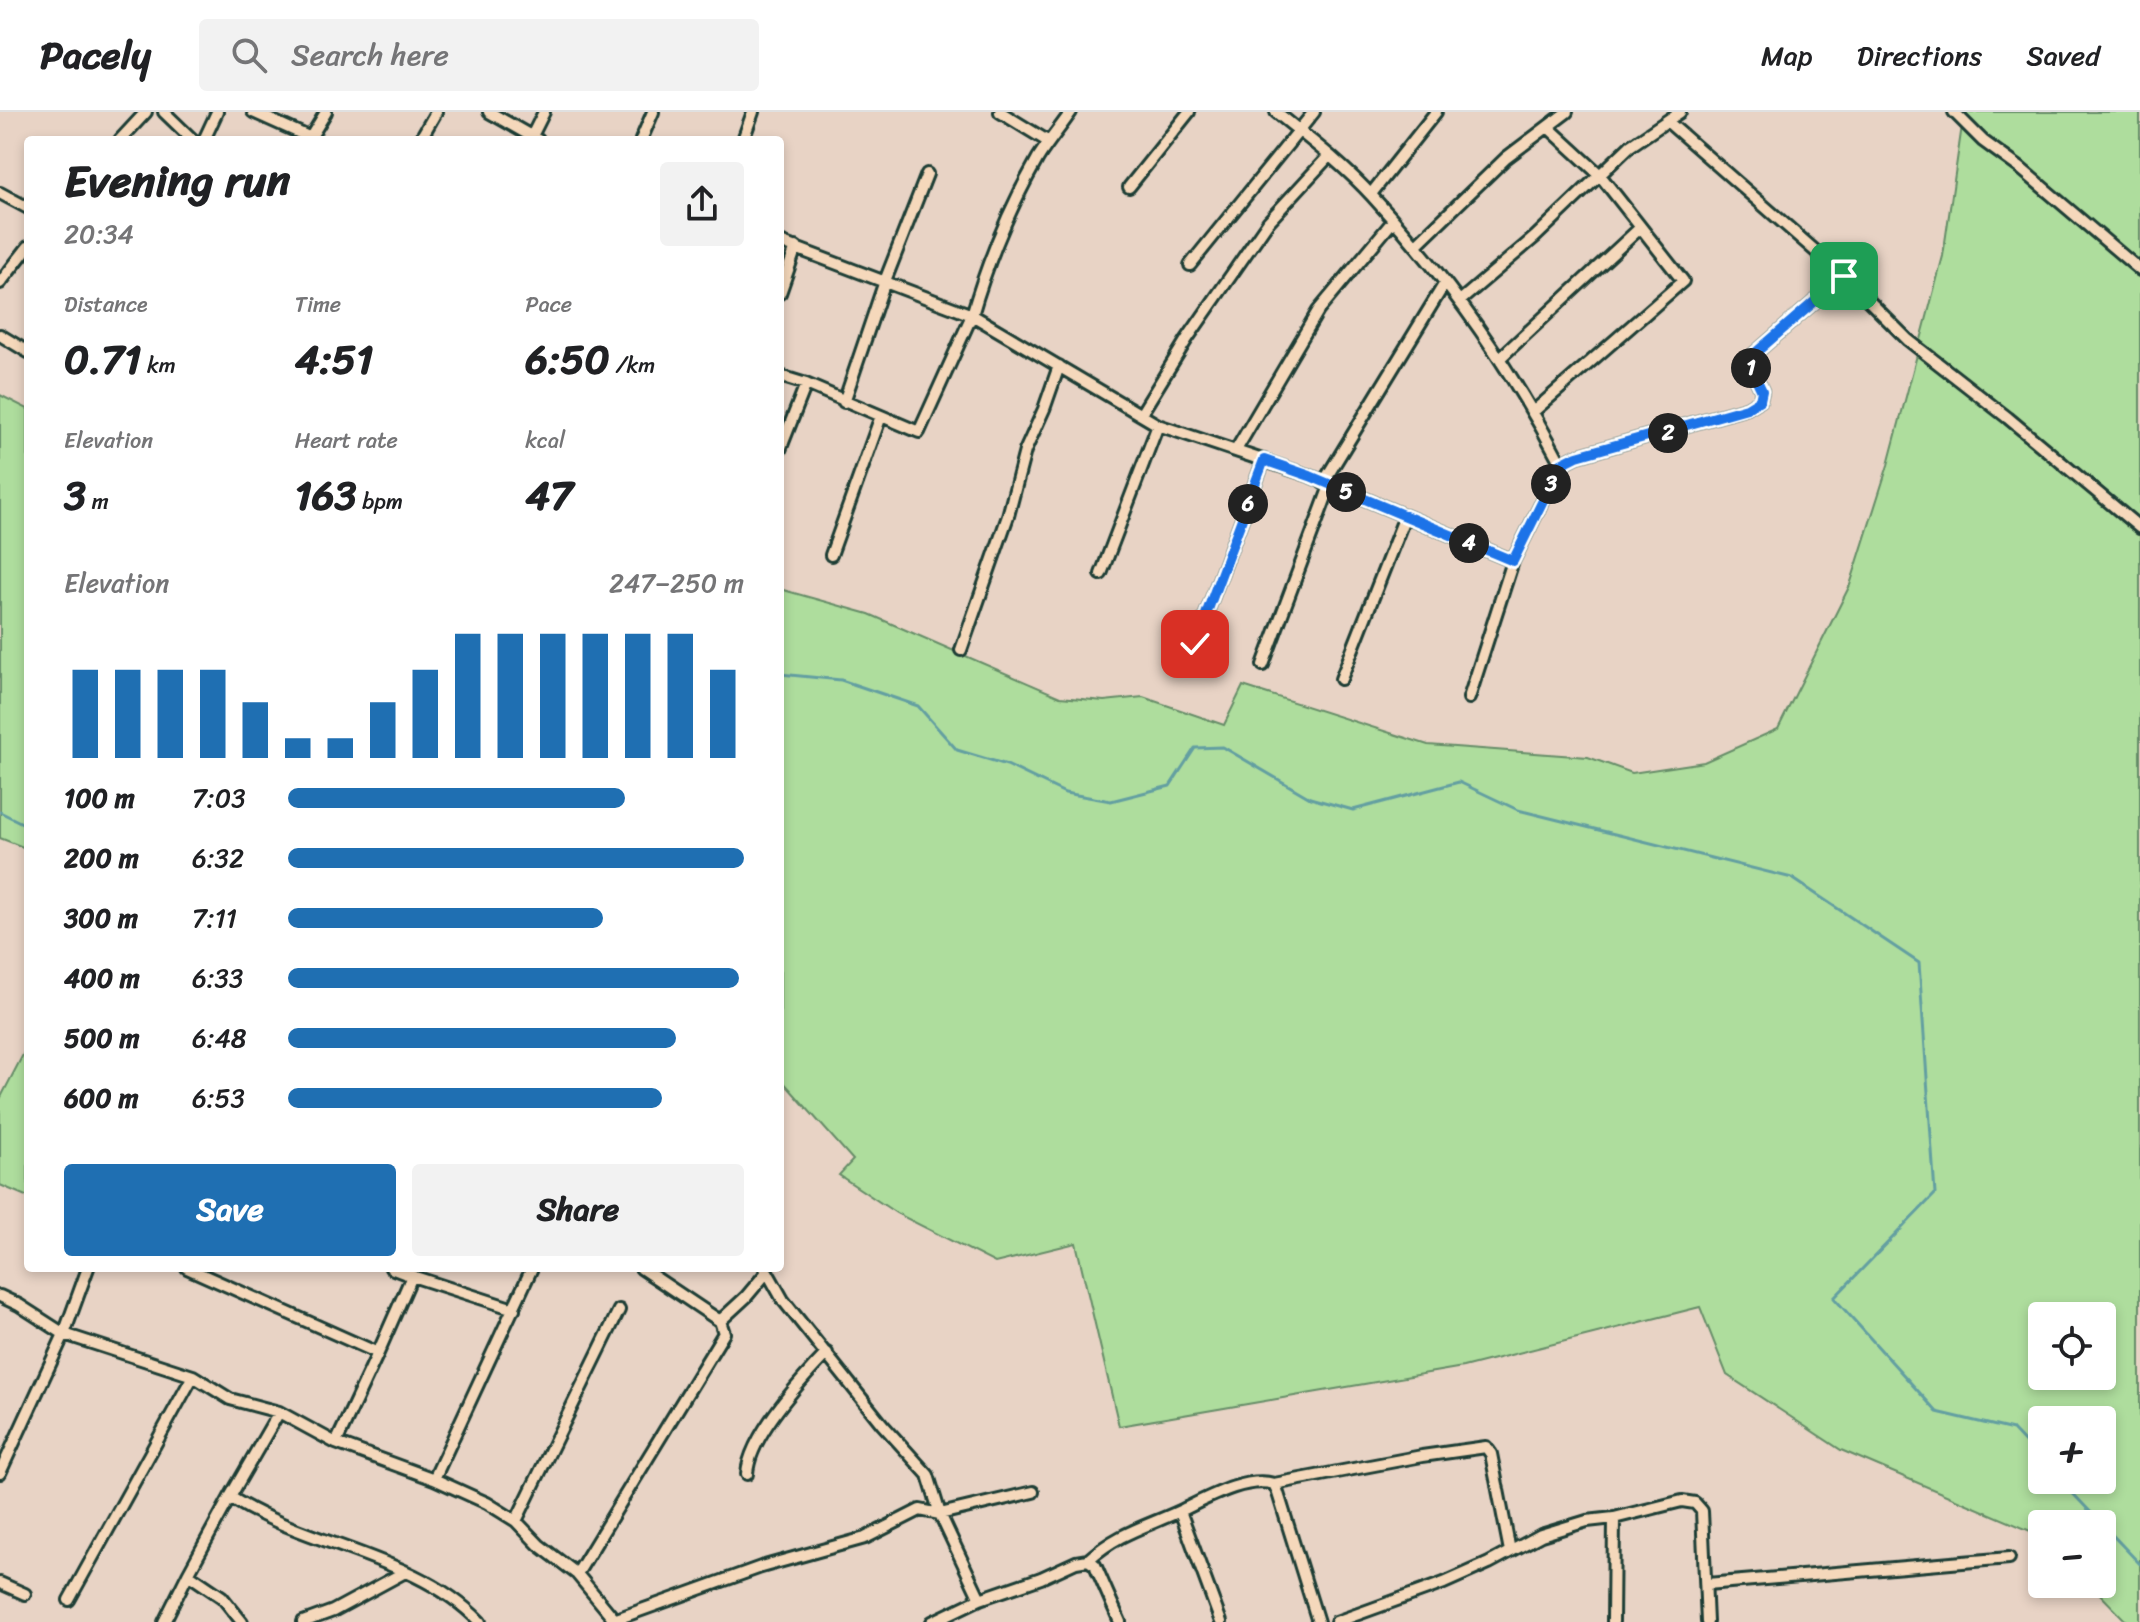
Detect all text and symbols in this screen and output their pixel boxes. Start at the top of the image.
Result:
search box [199,19,759,91]
text: Pacely [40,22,151,89]
text: Search here [291,28,449,82]
text: Map [1761,31,1813,80]
text: Directions [1857,31,1982,80]
text: Saved [2026,31,2100,80]
icon: search [227,33,271,77]
text: Evening run [64,142,290,220]
button: share [660,162,744,246]
text: 20:34 [64,211,134,257]
pin [1810,242,1878,310]
icon: arrive [1822,254,1866,298]
text: Distance [64,285,148,324]
text: Time [295,285,341,324]
text: Pace [525,285,572,324]
text: 0.71 [64,324,141,395]
text: 4:51 [295,324,373,395]
text: 6:50 [525,324,610,395]
text: km [141,346,176,385]
text: /km [610,346,655,385]
pin: 1 [1731,348,1771,388]
text: 1 [1746,348,1756,387]
pin: 2 [1648,413,1688,453]
text: 2 [1662,413,1674,452]
text: Elevation [64,421,153,460]
text: Heart rate [295,421,398,460]
text: kcal [525,421,565,460]
text: 3 [64,460,86,531]
text: 163 [295,460,357,531]
text: 47 [525,460,573,531]
pin: 3 [1531,464,1571,504]
text: 3 [1545,464,1557,503]
pin: 5 [1326,472,1366,512]
text: 5 [1339,472,1353,511]
text: m [86,482,109,521]
text: bpm [357,482,403,521]
pin: 6 [1228,484,1268,524]
text: 6 [1242,484,1254,523]
pin: 4 [1449,523,1489,563]
text: 4 [1462,523,1476,562]
text: Elevation [64,560,169,606]
text: 247–250 m [609,560,744,606]
pin [1161,610,1229,678]
icon: check [1173,622,1217,666]
text: 100 m [64,775,135,821]
text: 7:03 [192,775,245,821]
text: 200 m [64,835,139,881]
text: 6:32 [192,835,244,881]
text: 300 m [64,895,138,941]
text: 7:11 [192,895,237,941]
text: 400 m [64,955,140,1001]
text: 6:33 [192,955,243,1001]
text: 500 m [64,1015,139,1061]
text: 6:48 [192,1015,247,1061]
text: 600 m [64,1075,138,1121]
text: 6:53 [192,1075,245,1121]
button: Save [64,1164,396,1256]
button: Share [412,1164,744,1256]
map controls [2028,1302,2116,1598]
button: locate [2028,1302,2116,1390]
button: + [2028,1406,2116,1494]
button: − [2028,1510,2116,1598]

